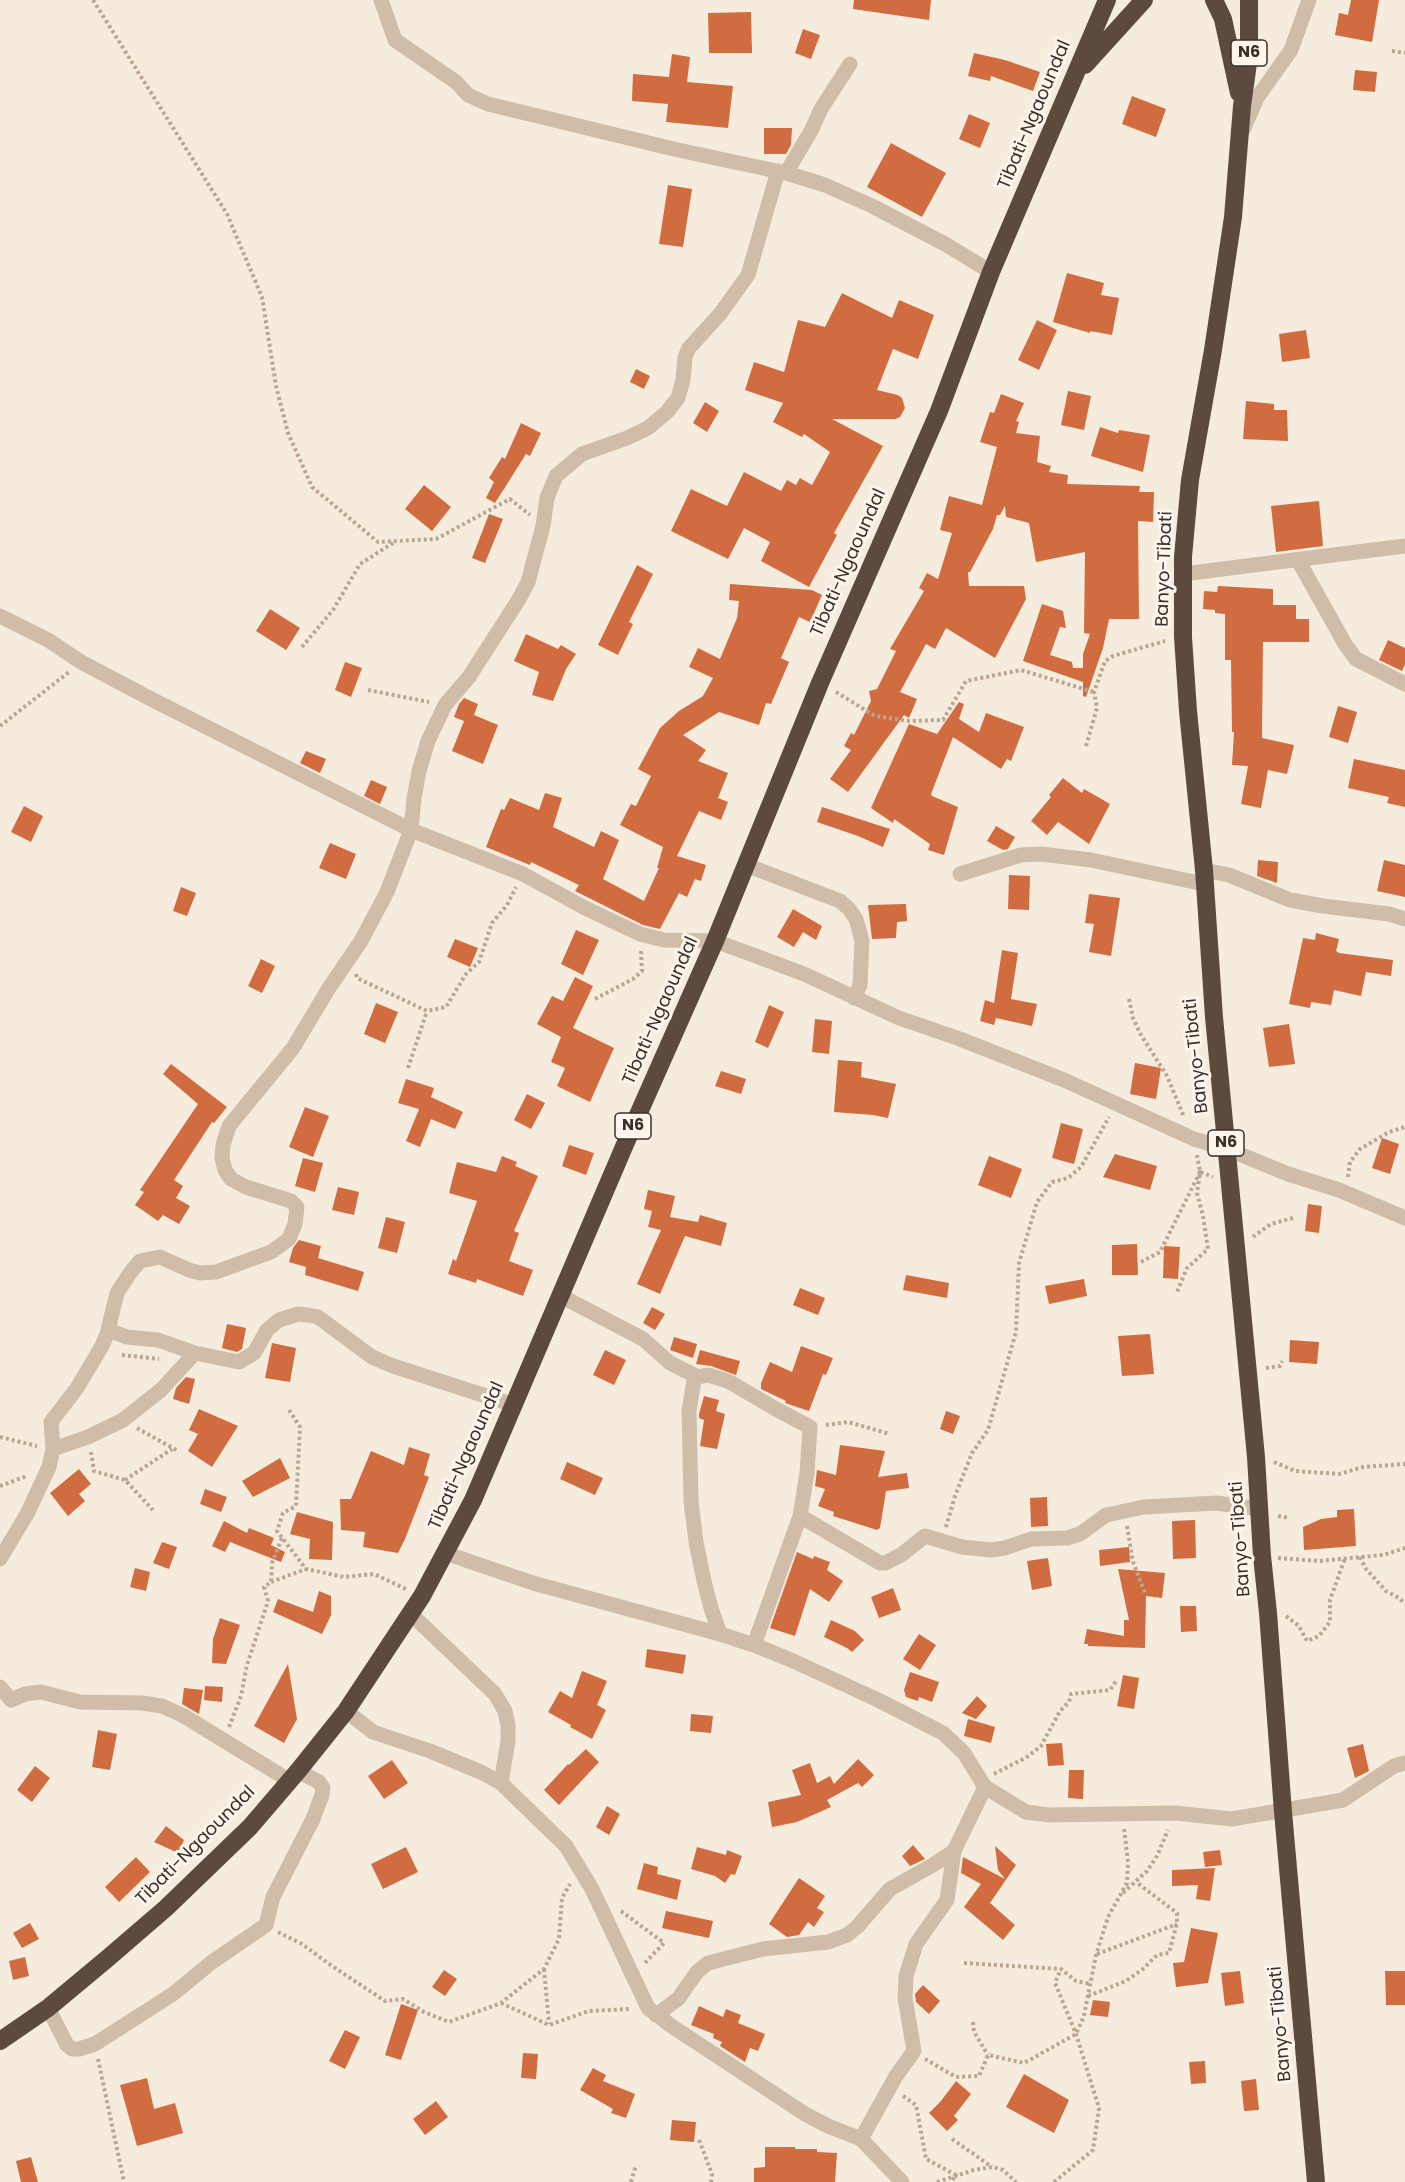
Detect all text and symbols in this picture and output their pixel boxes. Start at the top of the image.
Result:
street label: Tibati-Ngaoundal [994,37,1076,193]
road number: N6 [1231,40,1267,66]
street label: Tibati-Ngaoundal [807,486,891,640]
street label: Banyo-Tibati [1152,511,1178,627]
street label: Tibati-Ngaoundal [619,934,703,1088]
street label: Banyo-Tibati [1180,997,1214,1115]
road number: N6 [615,1113,651,1139]
road number: N6 [1208,1130,1244,1156]
street label: Tibati-Ngaoundal [425,1379,509,1533]
street label: Banyo-Tibati [1226,1480,1256,1598]
street label: Tibati-Ngaoundal [132,1782,260,1910]
street label: Banyo-Tibati [1265,1965,1297,2083]

